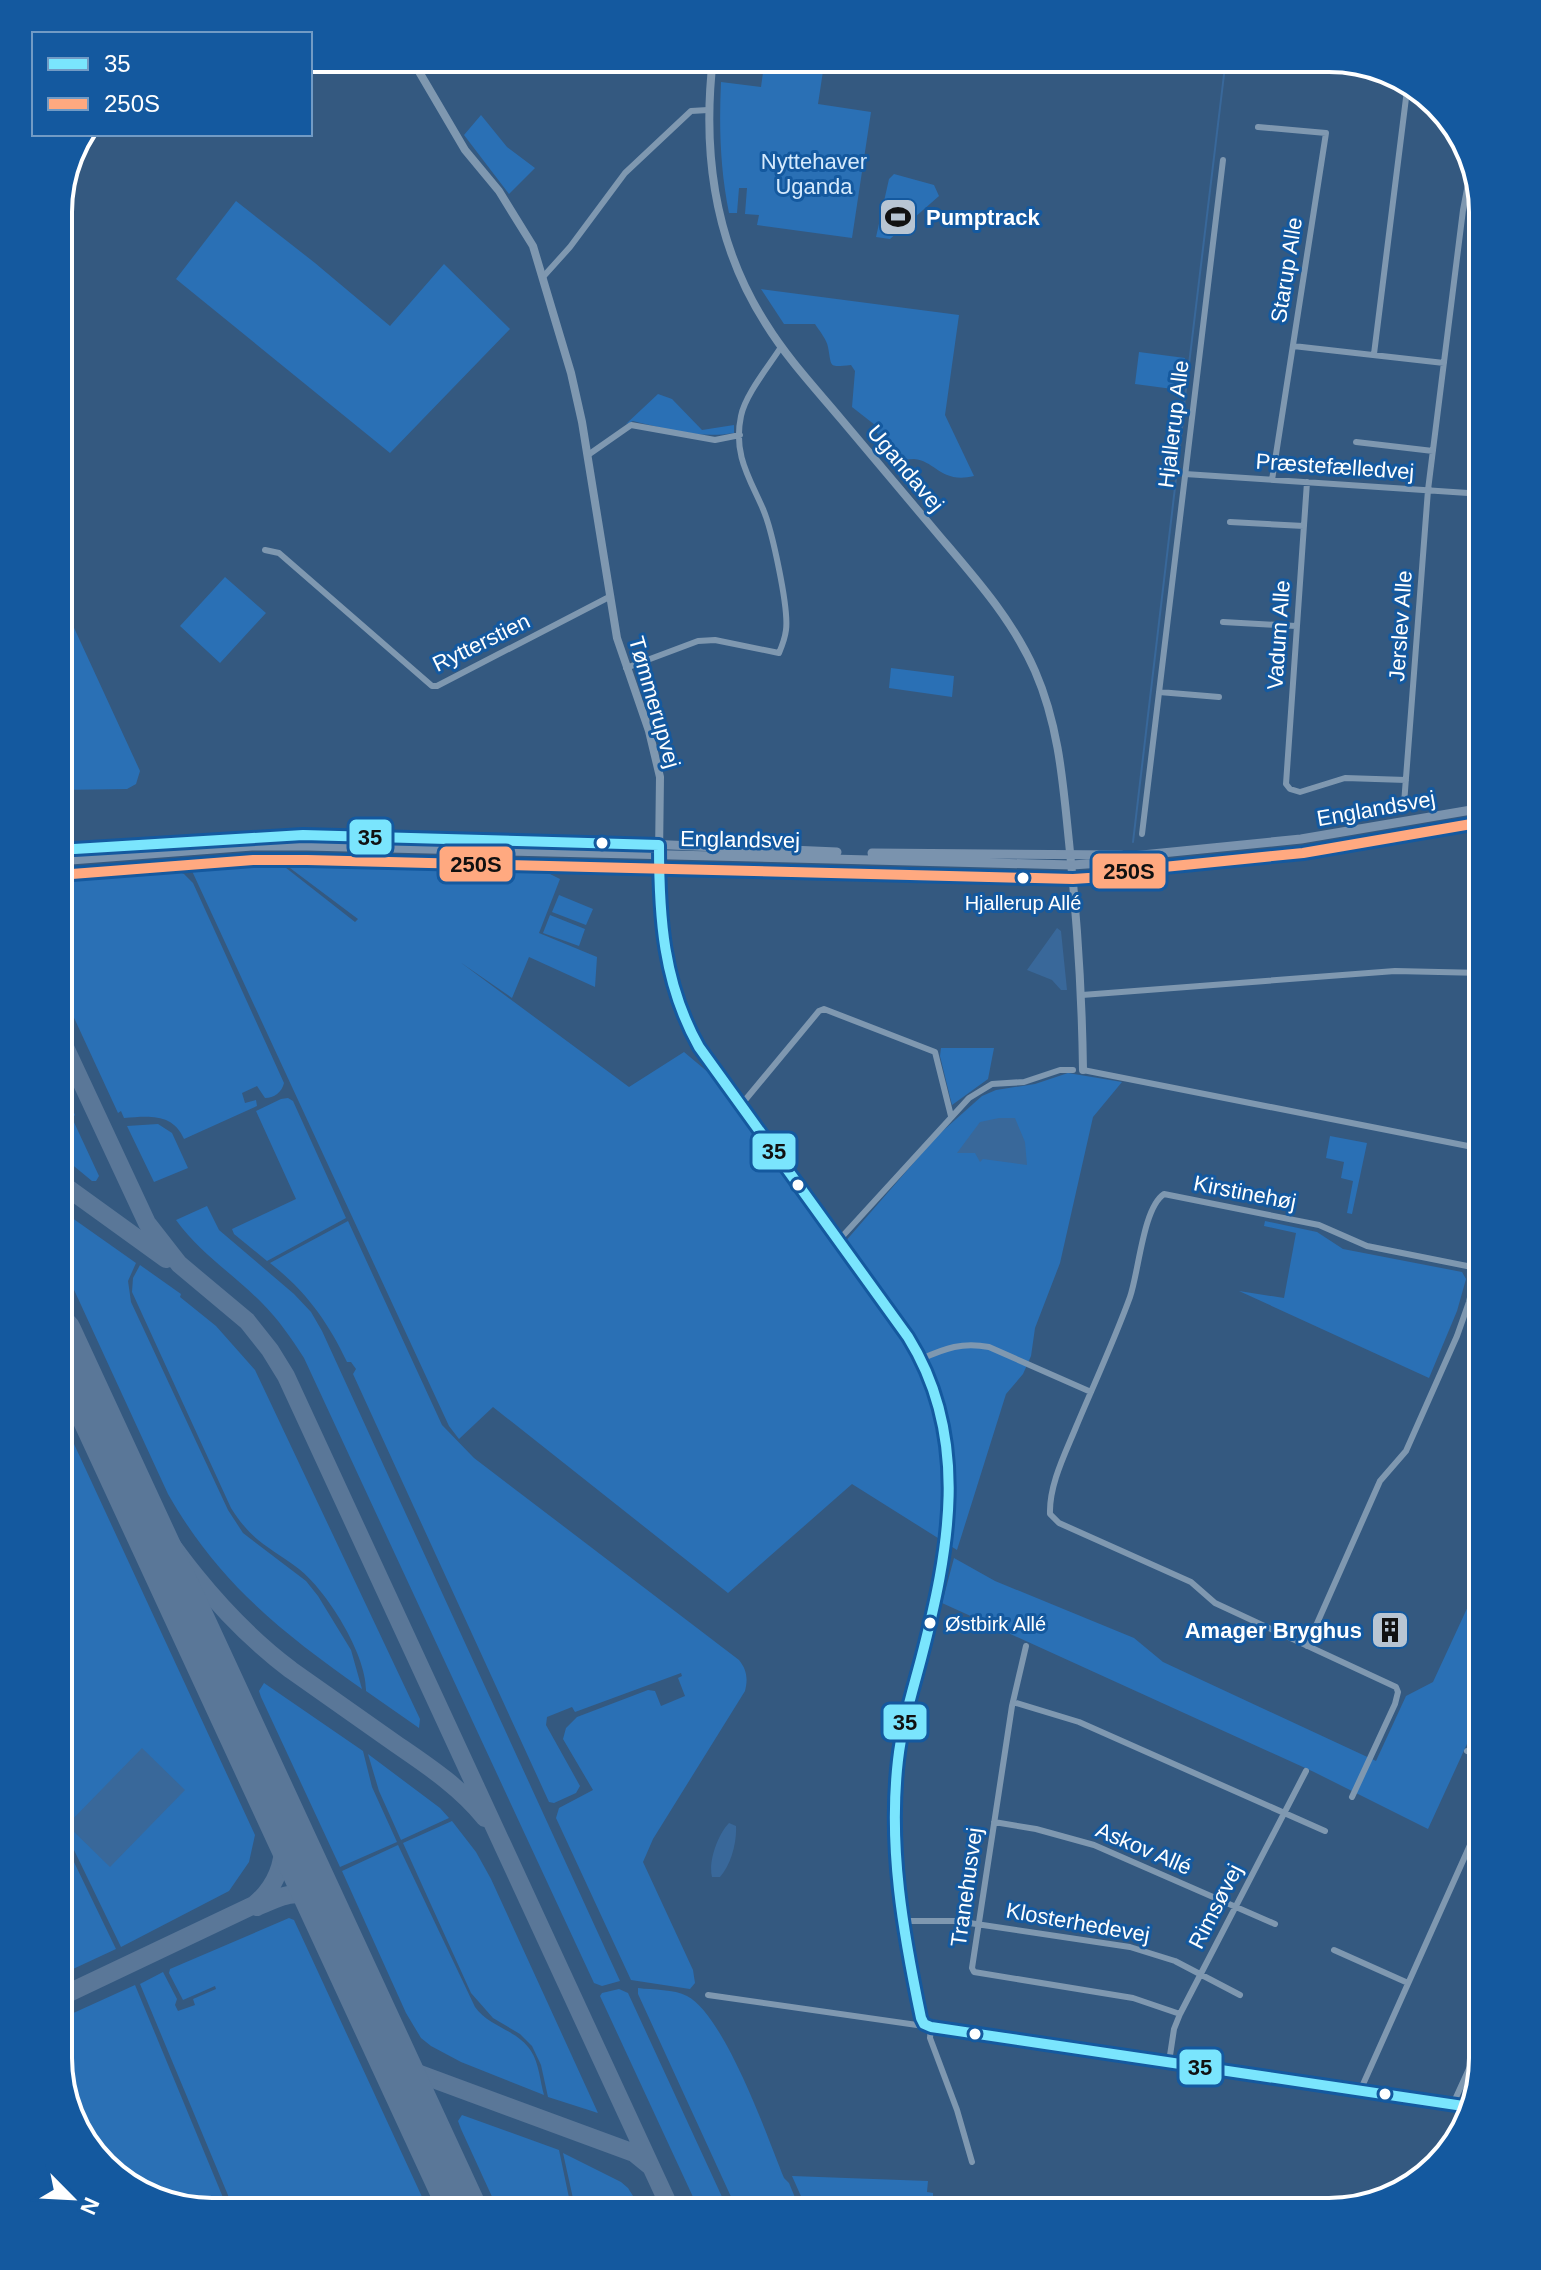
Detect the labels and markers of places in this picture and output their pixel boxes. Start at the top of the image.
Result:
sports icon: Pumptrack [877,196,919,238]
place label: Pumptrack [926,205,1040,230]
unlabelled marker [594,835,610,851]
marker: Hjallerup Allé [1015,870,1031,886]
place label: Hjallerup Allé [965,892,1081,914]
unlabelled marker [790,1177,806,1193]
building icon: Amager Bryghus [1369,1609,1411,1651]
place label: Østbirk Allé [945,1613,1046,1635]
marker: Østbirk Allé [922,1615,938,1631]
place label: Amager Bryghus [1185,1618,1362,1643]
unlabelled marker [967,2026,983,2042]
unlabelled marker [1377,2086,1393,2102]

